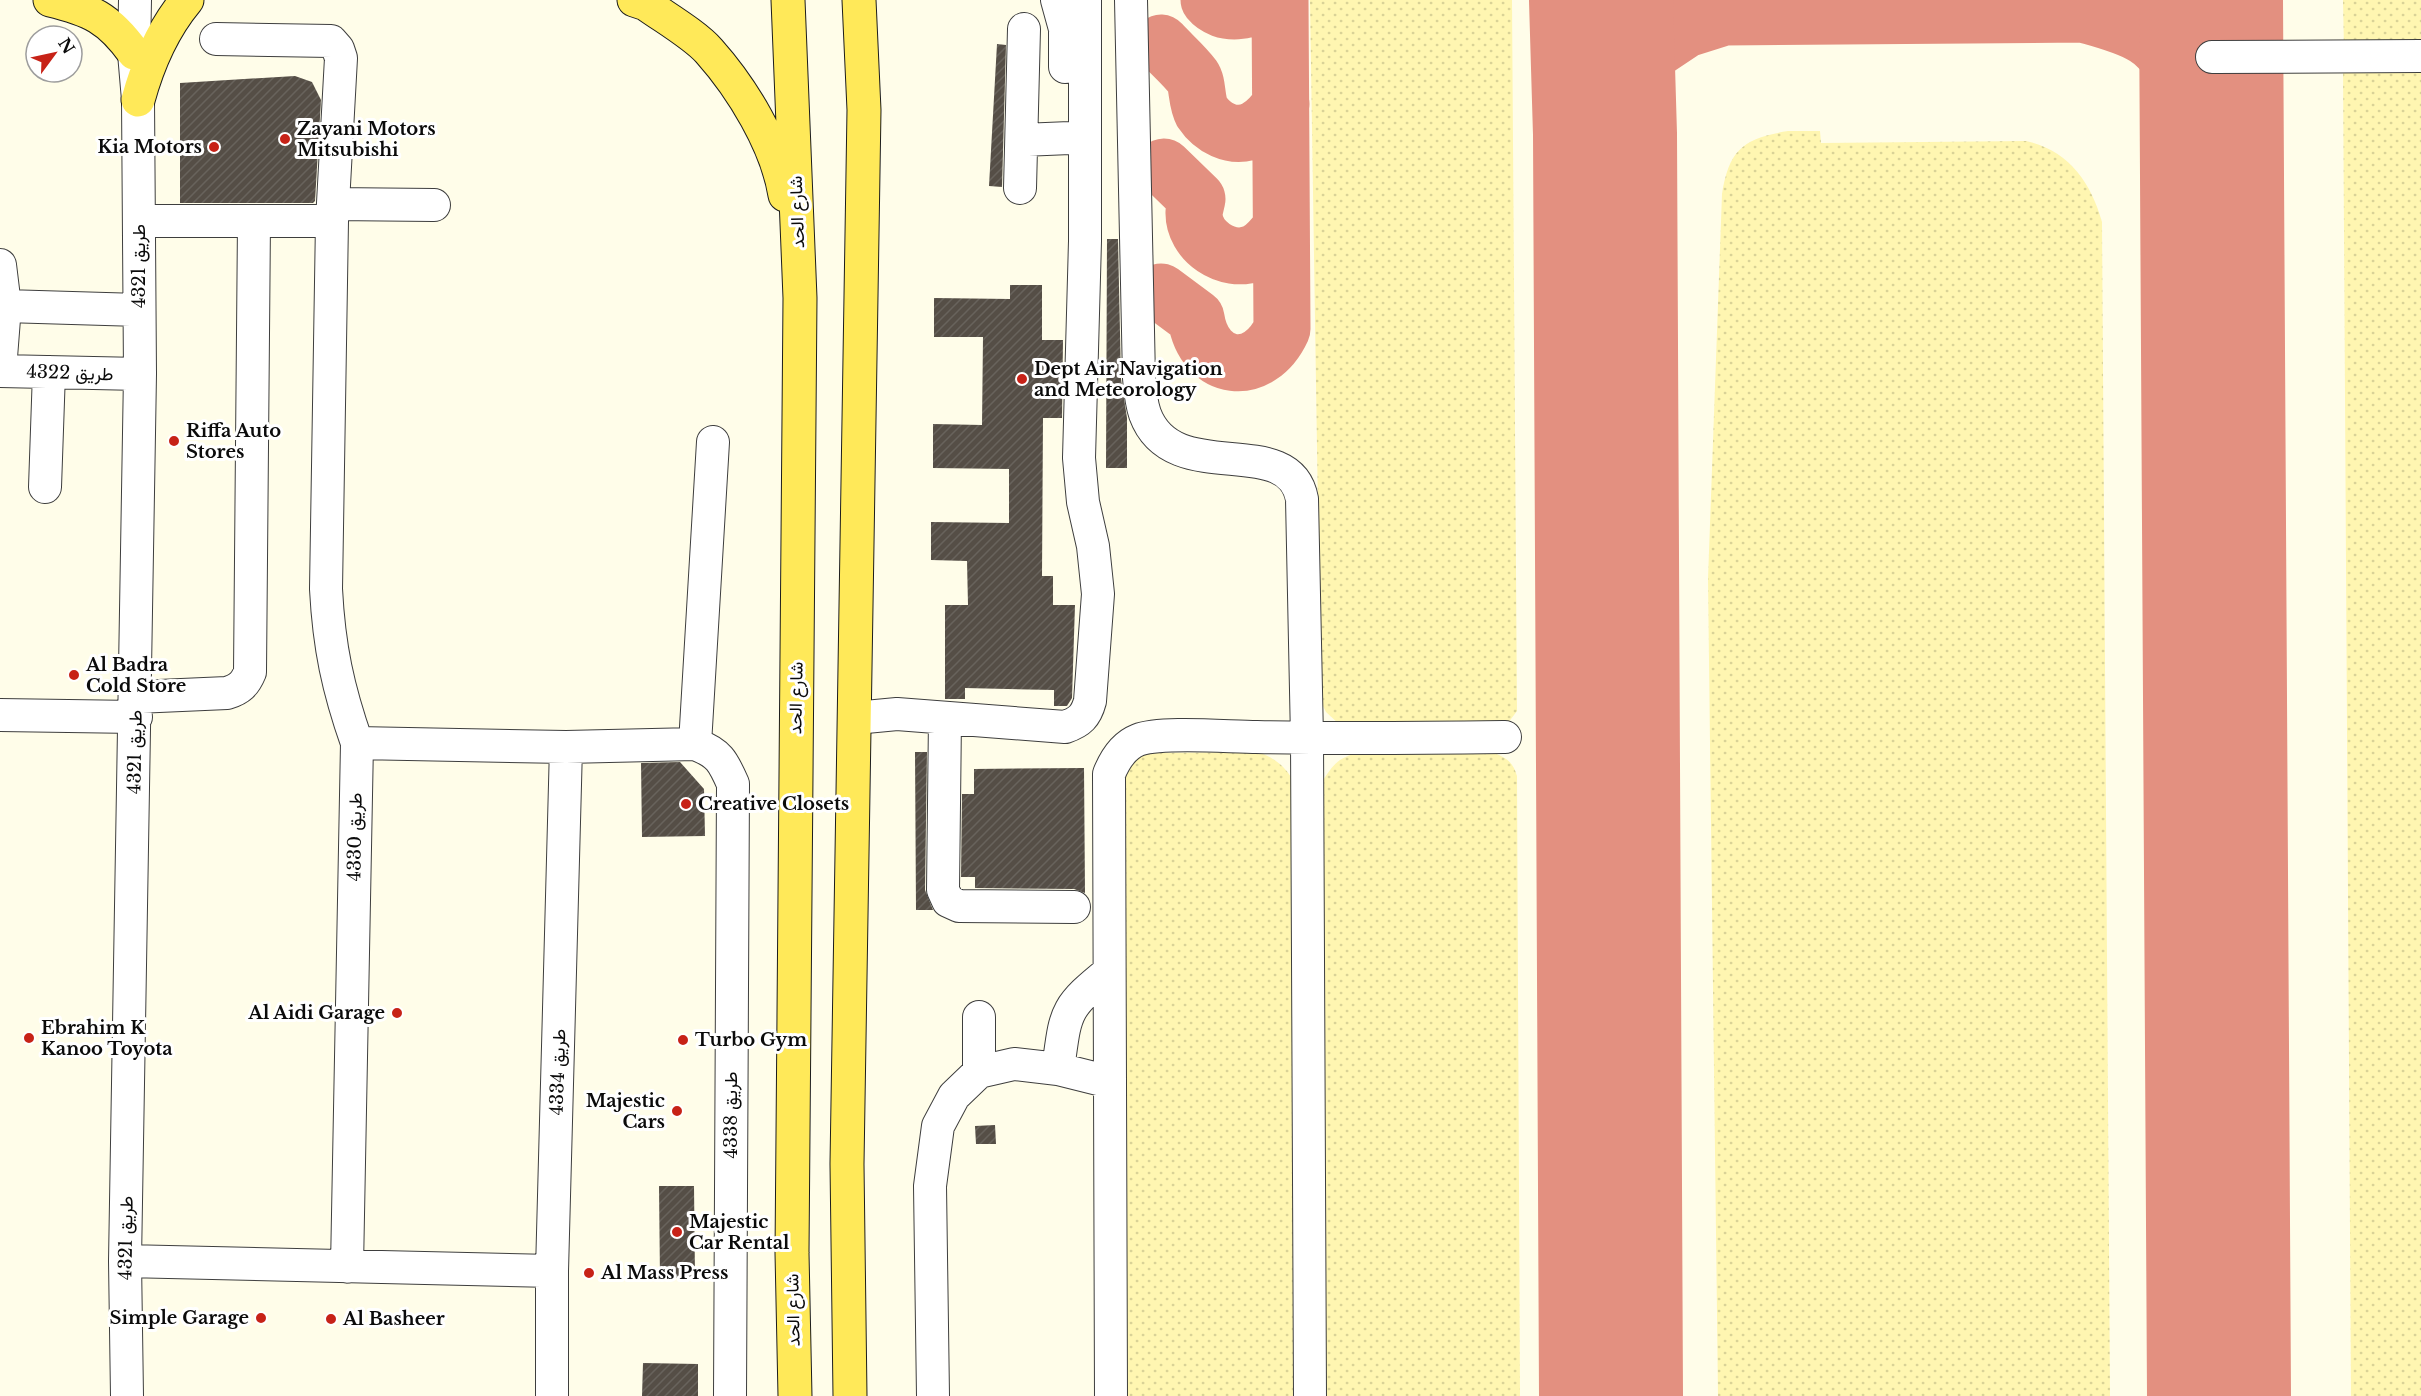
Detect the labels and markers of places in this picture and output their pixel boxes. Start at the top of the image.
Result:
place label: Zayani Motors Mitsubishi [297,118,436,161]
marker: Zayani Motors Mitsubishi [278,132,292,146]
place label: Kia Motors [97,136,202,158]
marker: Kia Motors [207,140,221,154]
place label: Dept Air Navigation and Meteorology [1034,358,1223,401]
marker: Dept Air Navigation and Meteorology [1015,372,1029,386]
place label: Riffa Auto Stores [186,420,281,463]
marker: Riffa Auto Stores [167,434,181,448]
place label: Al Badra Cold Store [85,654,186,697]
marker: Al Badra Cold Store [67,668,81,682]
place label: Creative Closets [698,793,849,815]
marker: Creative Closets [679,797,693,811]
place label: Al Aidi Garage [247,1002,385,1024]
marker: Al Aidi Garage [390,1006,404,1020]
place label: Ebrahim K Kanoo Toyota [41,1017,173,1060]
place label: Turbo Gym [695,1029,807,1051]
marker: Ebrahim K Kanoo Toyota [22,1031,36,1045]
marker: Turbo Gym [676,1033,690,1047]
place label: Majestic Cars [586,1090,665,1133]
marker: Majestic Cars [670,1104,684,1118]
place label: Majestic Car Rental [689,1211,790,1254]
marker: Majestic Car Rental [670,1225,684,1239]
place label: Al Mass Press [600,1262,728,1284]
marker: Al Mass Press [582,1266,596,1280]
place label: Simple Garage [110,1307,249,1329]
place label: Al Basheer [342,1308,445,1330]
marker: Simple Garage [254,1311,268,1325]
marker: Al Basheer [324,1312,338,1326]

